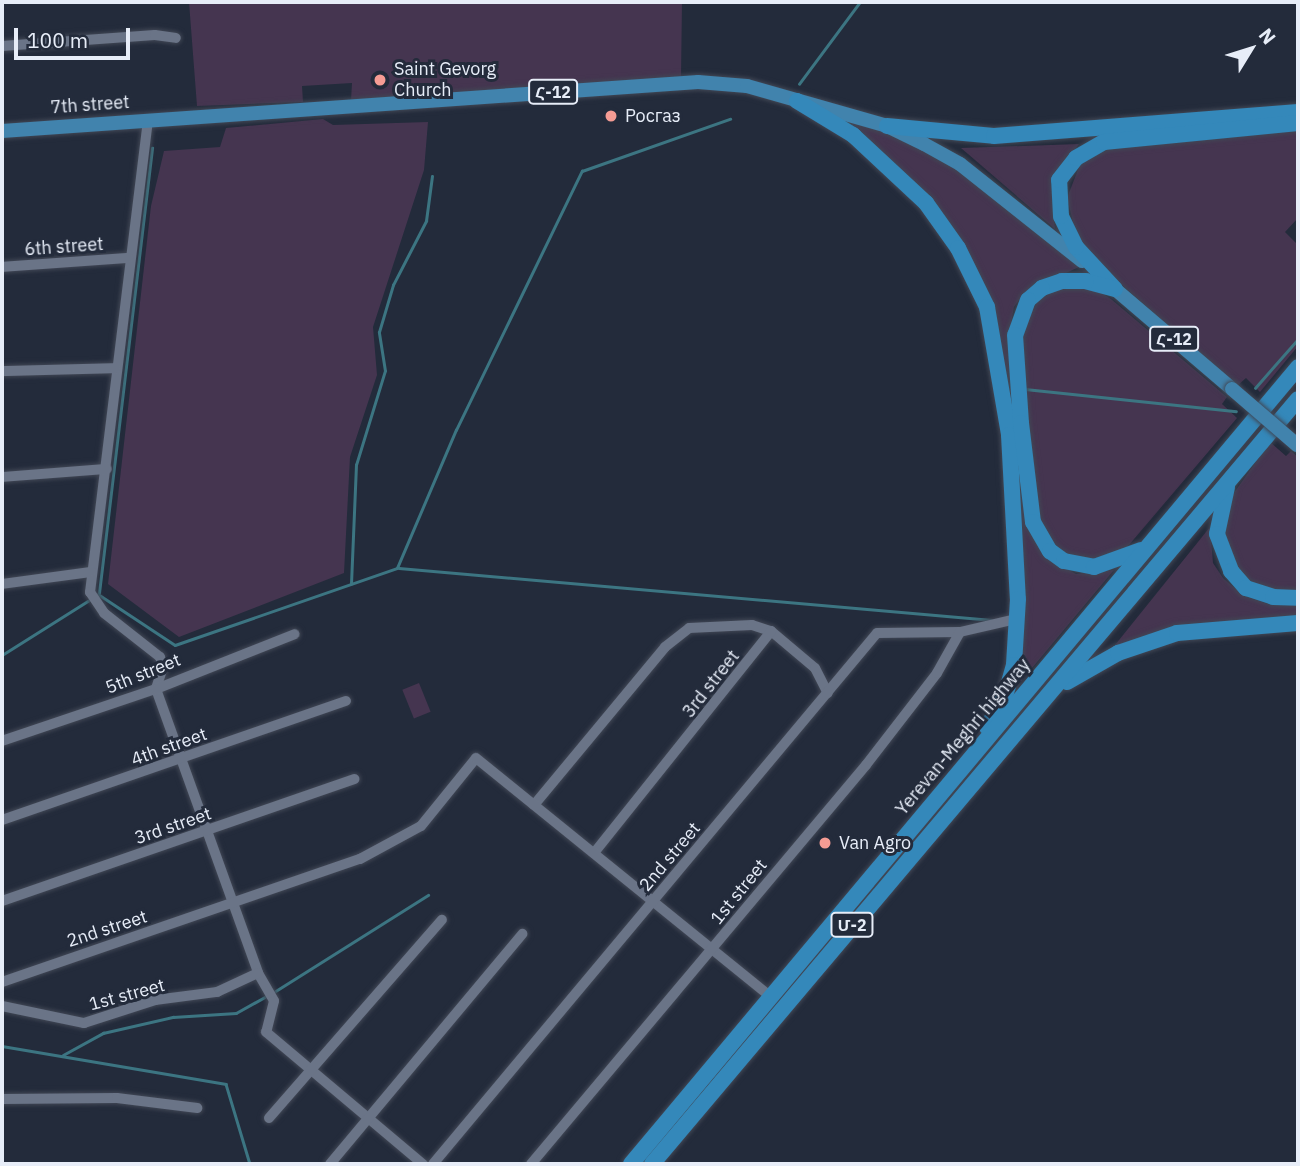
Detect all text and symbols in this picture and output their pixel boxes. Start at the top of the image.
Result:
scale bar [18,14,133,58]
north arrow [1216,14,1286,84]
text: N [1254,23,1281,49]
text: 100 m [27,26,88,54]
place label: Saint Gevorg Church [394,59,496,102]
marker: Saint Gevorg Church [372,72,388,88]
road number: Հ-12 [527,80,579,104]
street label: 7th street [50,91,130,119]
place label: Росгаз [625,105,681,127]
marker: Росгаз [603,108,619,124]
street label: 6th street [24,233,104,261]
road number: Հ-12 [1148,326,1200,352]
street label: 3rd street [678,646,744,722]
street label: 5th street [102,649,184,699]
street label: Yerevan-Meghri highway [891,654,1035,820]
street label: 4th street [128,723,210,771]
street label: 3rd street [132,803,214,849]
street label: 2nd street [635,818,705,896]
place label: Van Agro [839,832,911,854]
marker: Van Agro [817,835,833,851]
street label: 1st street [706,855,772,929]
street label: 2nd street [64,906,150,952]
road number: Մ-2 [829,912,875,937]
street label: 1st street [87,975,167,1015]

